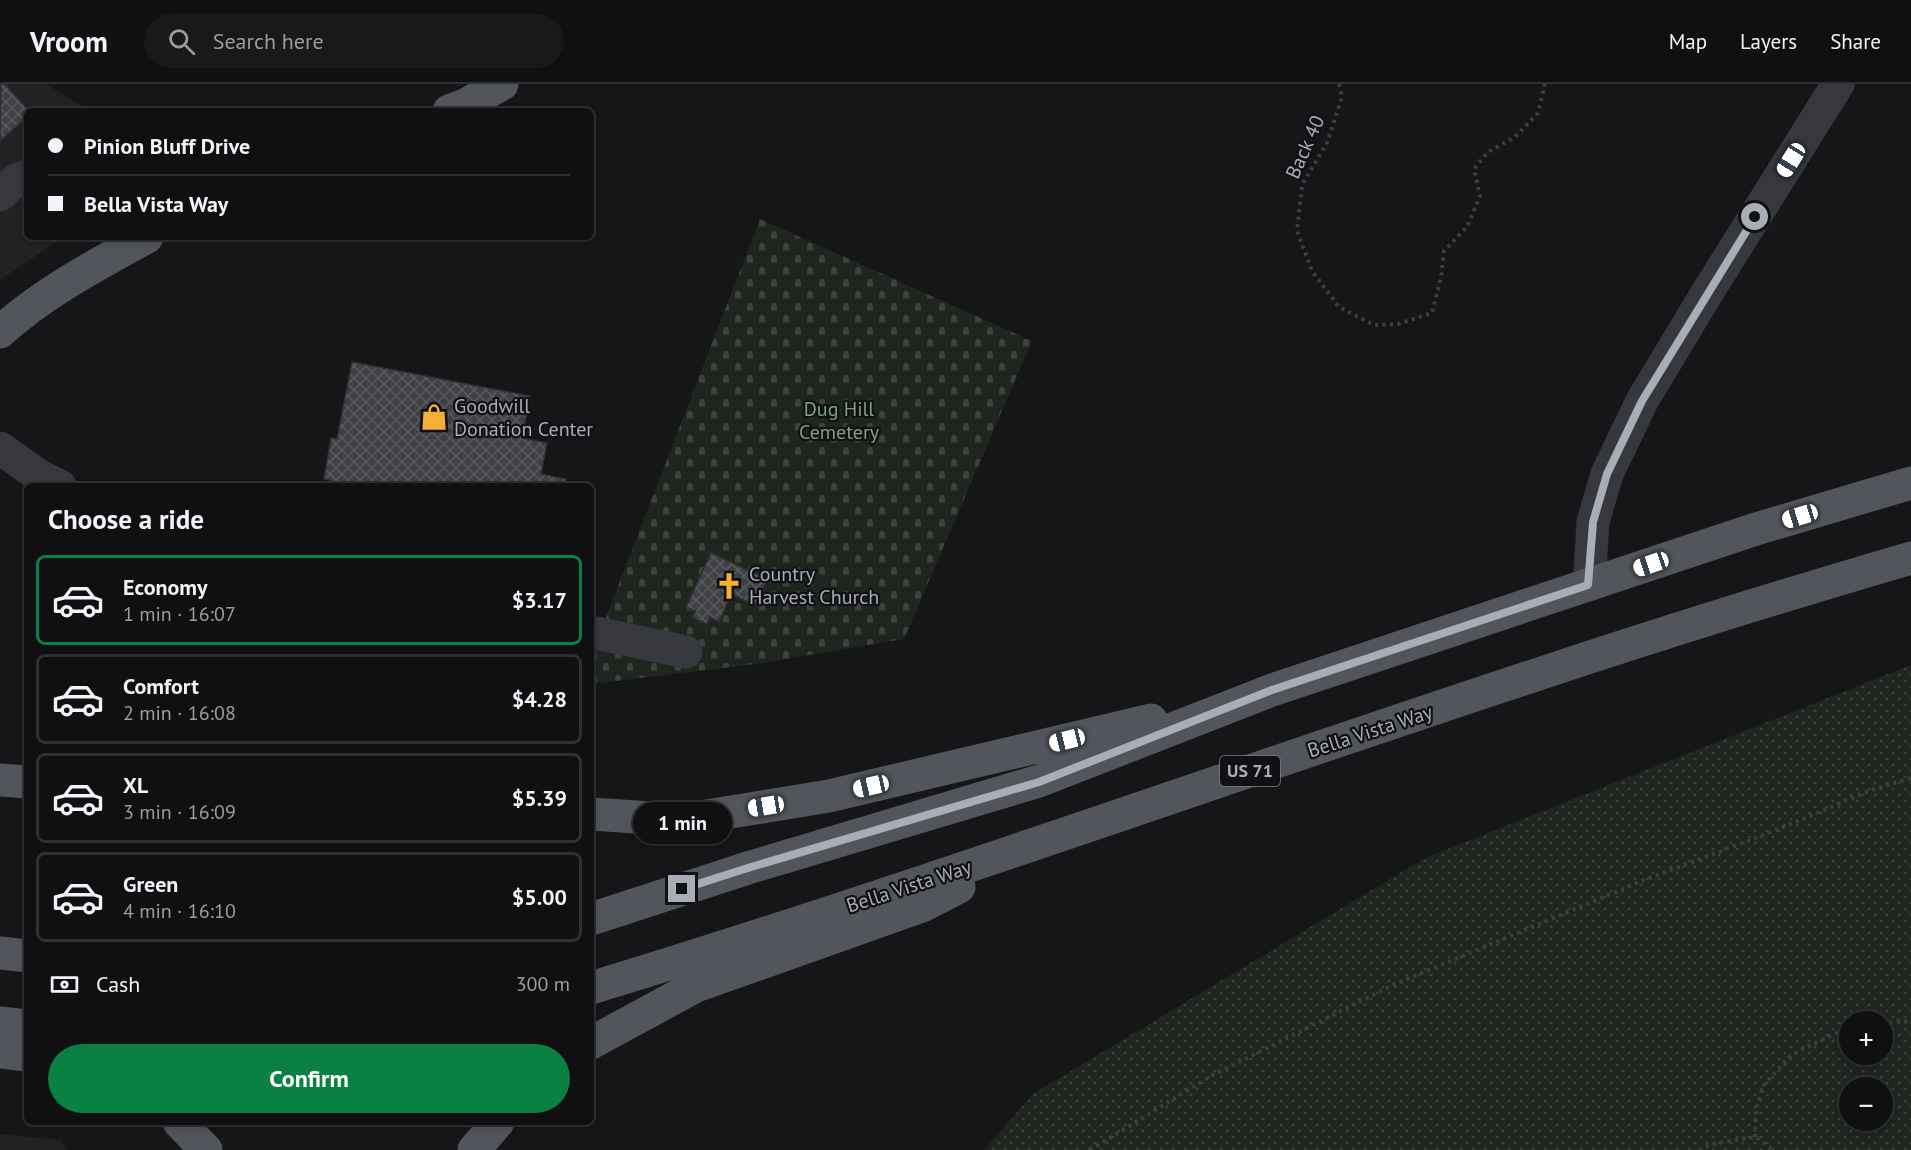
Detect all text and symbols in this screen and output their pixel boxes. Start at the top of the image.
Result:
search box [144,14,564,68]
text: Vroom [30,23,108,60]
icon: search [165,25,198,58]
text: Search here [213,27,324,55]
text: Map [1669,28,1707,55]
text: Layers [1740,28,1797,55]
text: Share [1830,28,1881,55]
street label: Back 40 [1280,111,1330,183]
text: Pinion Bluff Drive [84,132,250,160]
car [1774,140,1808,180]
text: Bella Vista Way [84,190,228,218]
route start [1741,203,1768,230]
place label: Goodwill Donation Center [454,393,593,442]
park label: Dug Hill Cemetery [799,396,880,445]
shop icon: Goodwill Donation Center [419,402,449,432]
text: Choose a ride [48,502,204,536]
car [1780,502,1820,530]
car [1631,550,1671,578]
place label: Country Harvest Church [749,561,879,610]
church icon: Country Harvest Church [714,571,744,601]
icon: car [51,573,105,627]
text: Economy [123,573,207,601]
text: $3.17 [512,586,567,614]
text: 1 min · 16:07 [123,601,236,627]
icon: car [51,672,105,726]
text: Comfort [123,672,199,700]
text: $4.28 [512,685,567,713]
street label: Bella Vista Way [1304,698,1436,763]
text: 2 min · 16:08 [123,700,236,726]
car [1047,727,1087,753]
road number: US 71 [1220,756,1280,786]
icon: car [51,771,105,825]
text: XL [123,771,148,799]
car [851,773,891,799]
text: $5.39 [512,784,567,812]
car [747,794,785,818]
text: 3 min · 16:09 [123,799,236,825]
callout: 1 min [632,802,732,844]
text: 1 min [658,810,707,836]
street label: Bella Vista Way [843,853,975,918]
icon: car [51,870,105,924]
text: Green [123,870,178,898]
route end [668,875,695,902]
text: $5.00 [512,883,567,911]
text: 4 min · 16:10 [123,898,236,924]
icon: cash [48,968,81,1001]
text: Cash [96,970,140,998]
text: 300 m [516,971,570,997]
map controls [1839,1011,1893,1131]
button: + [1839,1011,1893,1065]
button: Confirm [48,1044,570,1113]
button: − [1839,1077,1893,1131]

